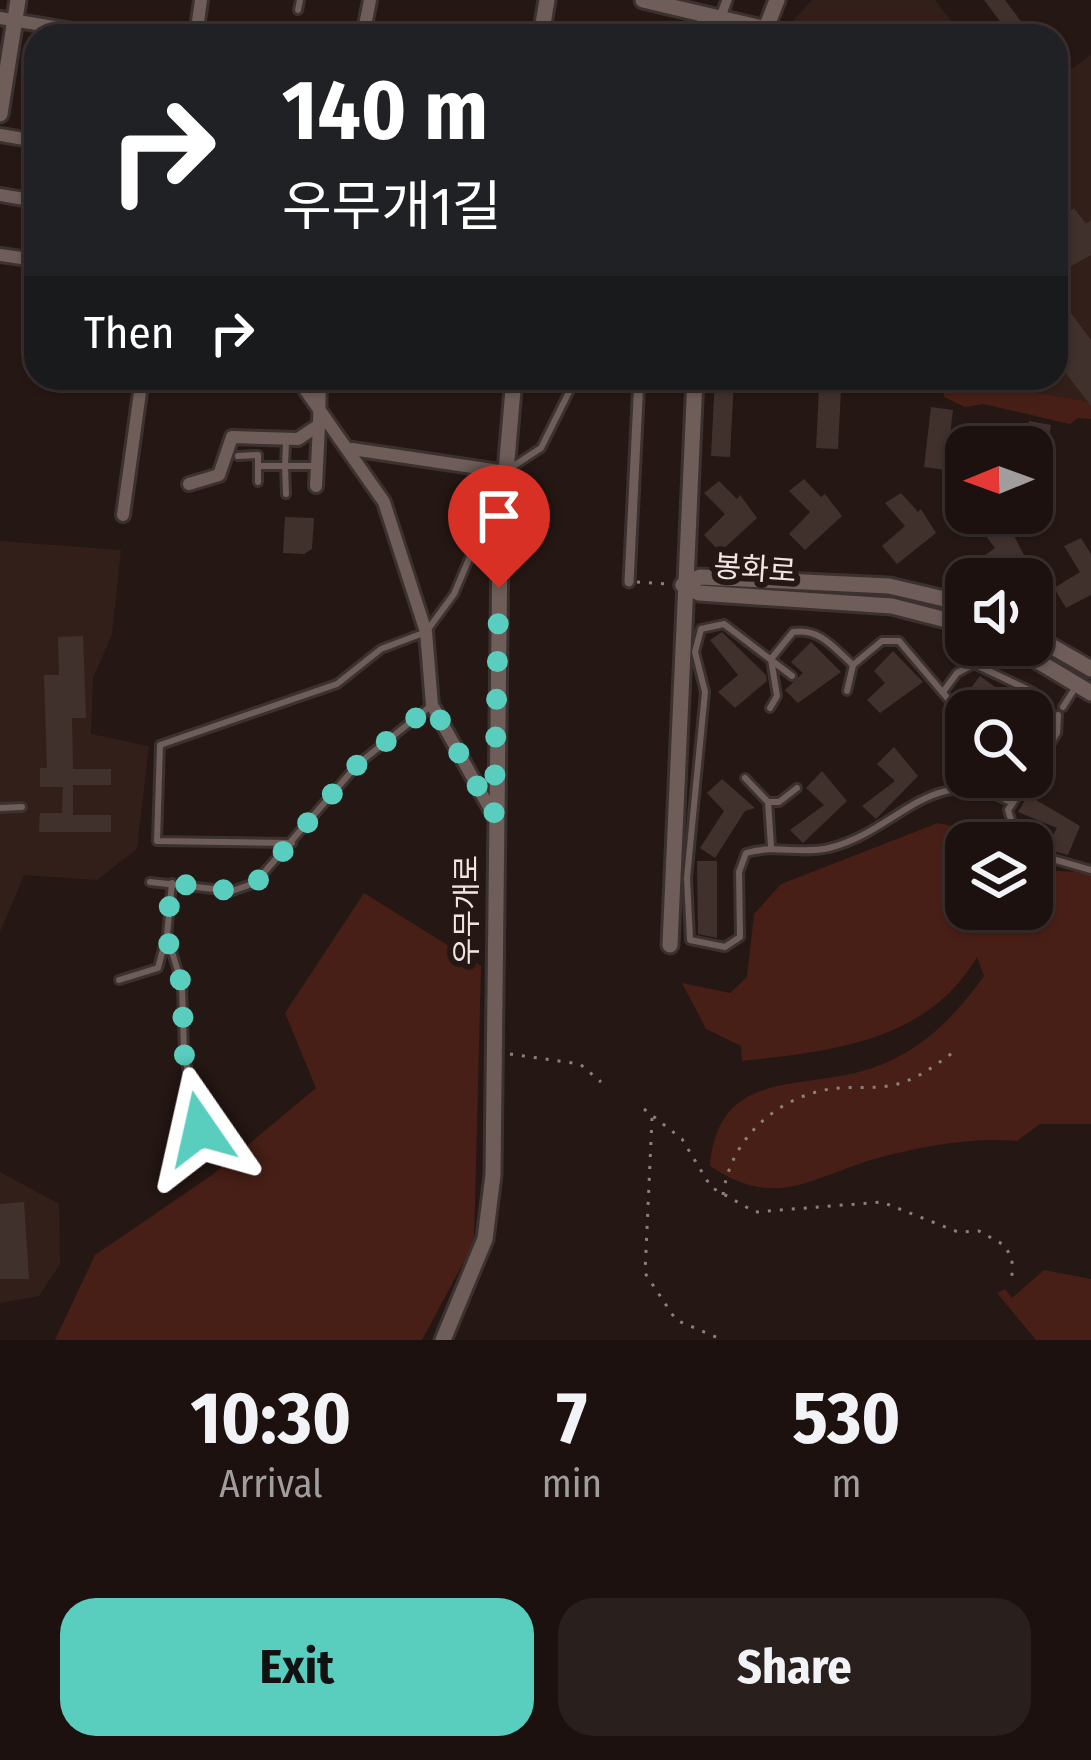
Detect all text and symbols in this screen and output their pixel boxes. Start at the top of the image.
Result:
text: 140 m [282,60,488,161]
icon: right [84,72,240,228]
text: 우무개1길 [282,175,502,239]
icon: right [199,300,265,366]
text: Then [84,306,175,360]
north arrow [945,426,1053,534]
map controls [945,426,1053,930]
pin [448,465,550,588]
icon: arrive [466,483,532,549]
street label: 봉화로 [712,548,798,590]
button: sound [945,558,1053,666]
button: search [945,690,1053,798]
button: layers [945,822,1053,930]
street label: 우무개로 [449,855,485,965]
position arrow [137,1066,263,1192]
text: 10:30 [190,1376,351,1462]
text: 7 [557,1376,587,1462]
text: 530 [792,1376,901,1462]
text: Arrival [219,1461,323,1507]
text: min [542,1461,602,1507]
text: m [832,1461,862,1507]
button: Exit [60,1598,534,1736]
button: Share [558,1598,1031,1736]

